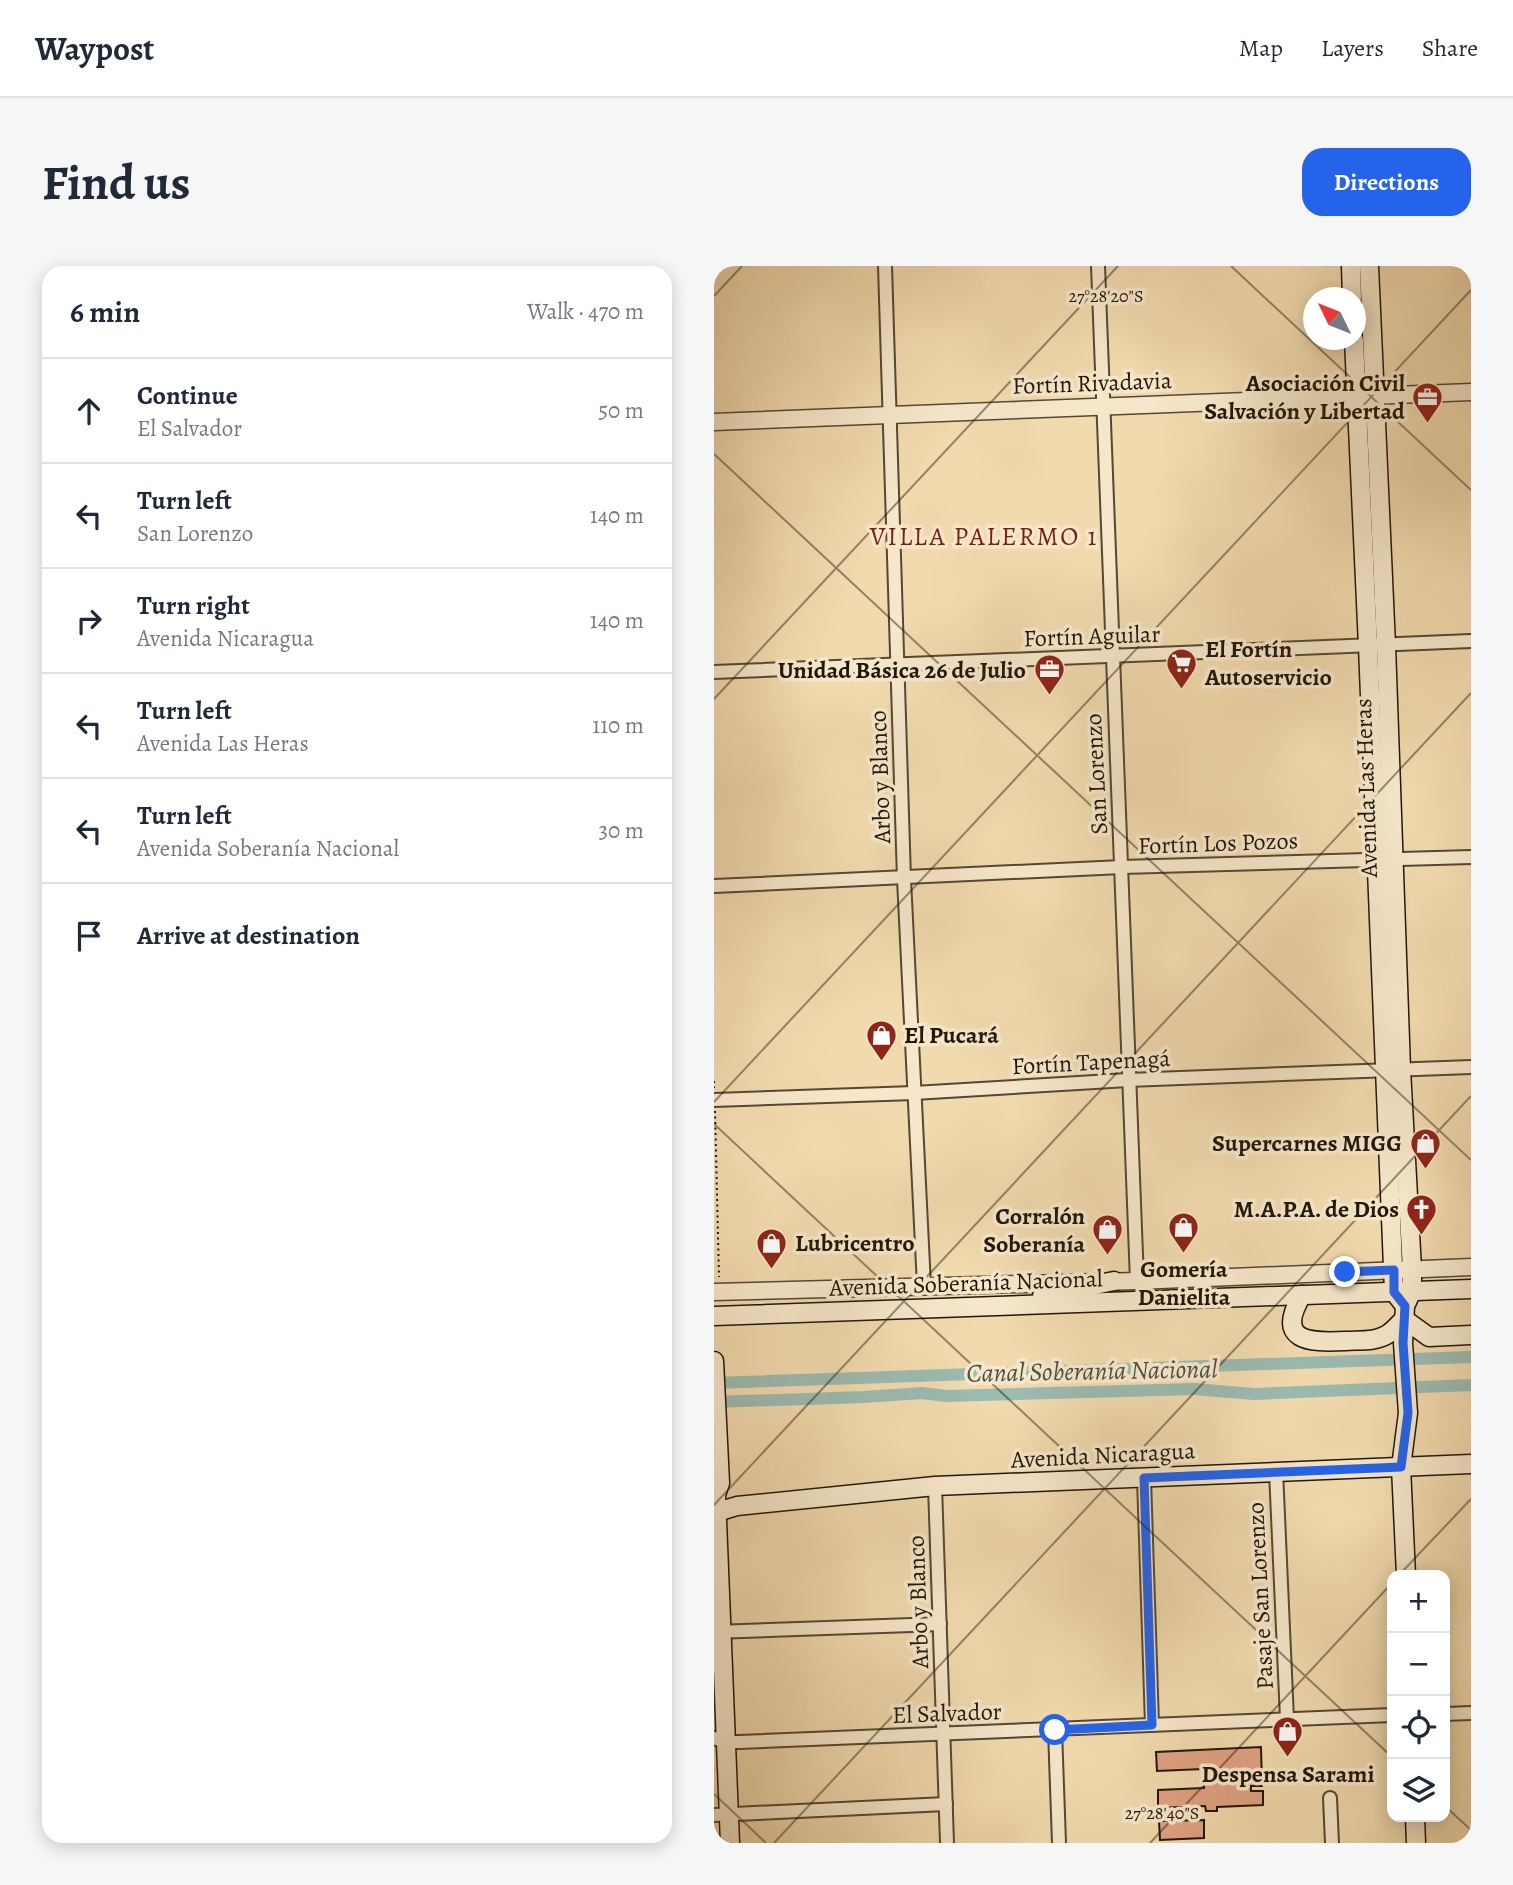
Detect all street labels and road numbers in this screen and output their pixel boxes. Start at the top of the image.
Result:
street label: Fortín Rivadavia [1012,364,1173,402]
street label: Fortín Aguilar [1023,618,1161,654]
street label: Avenida Las Heras [1347,698,1385,879]
street label: Arbo y Blanco [862,710,898,845]
street label: San Lorenzo [1077,713,1115,835]
street label: Fortín Los Pozos [1137,824,1299,862]
street label: Fortín Tapenagá [1011,1042,1172,1082]
street label: Avenida Soberanía Nacional [828,1262,1103,1304]
street label: Avenida Nicaragua [1009,1434,1197,1476]
street label: Pasaje San Lorenzo [1239,1501,1281,1690]
street label: Arbo y Blanco [900,1535,936,1670]
street label: El Salvador [892,1695,1002,1731]

